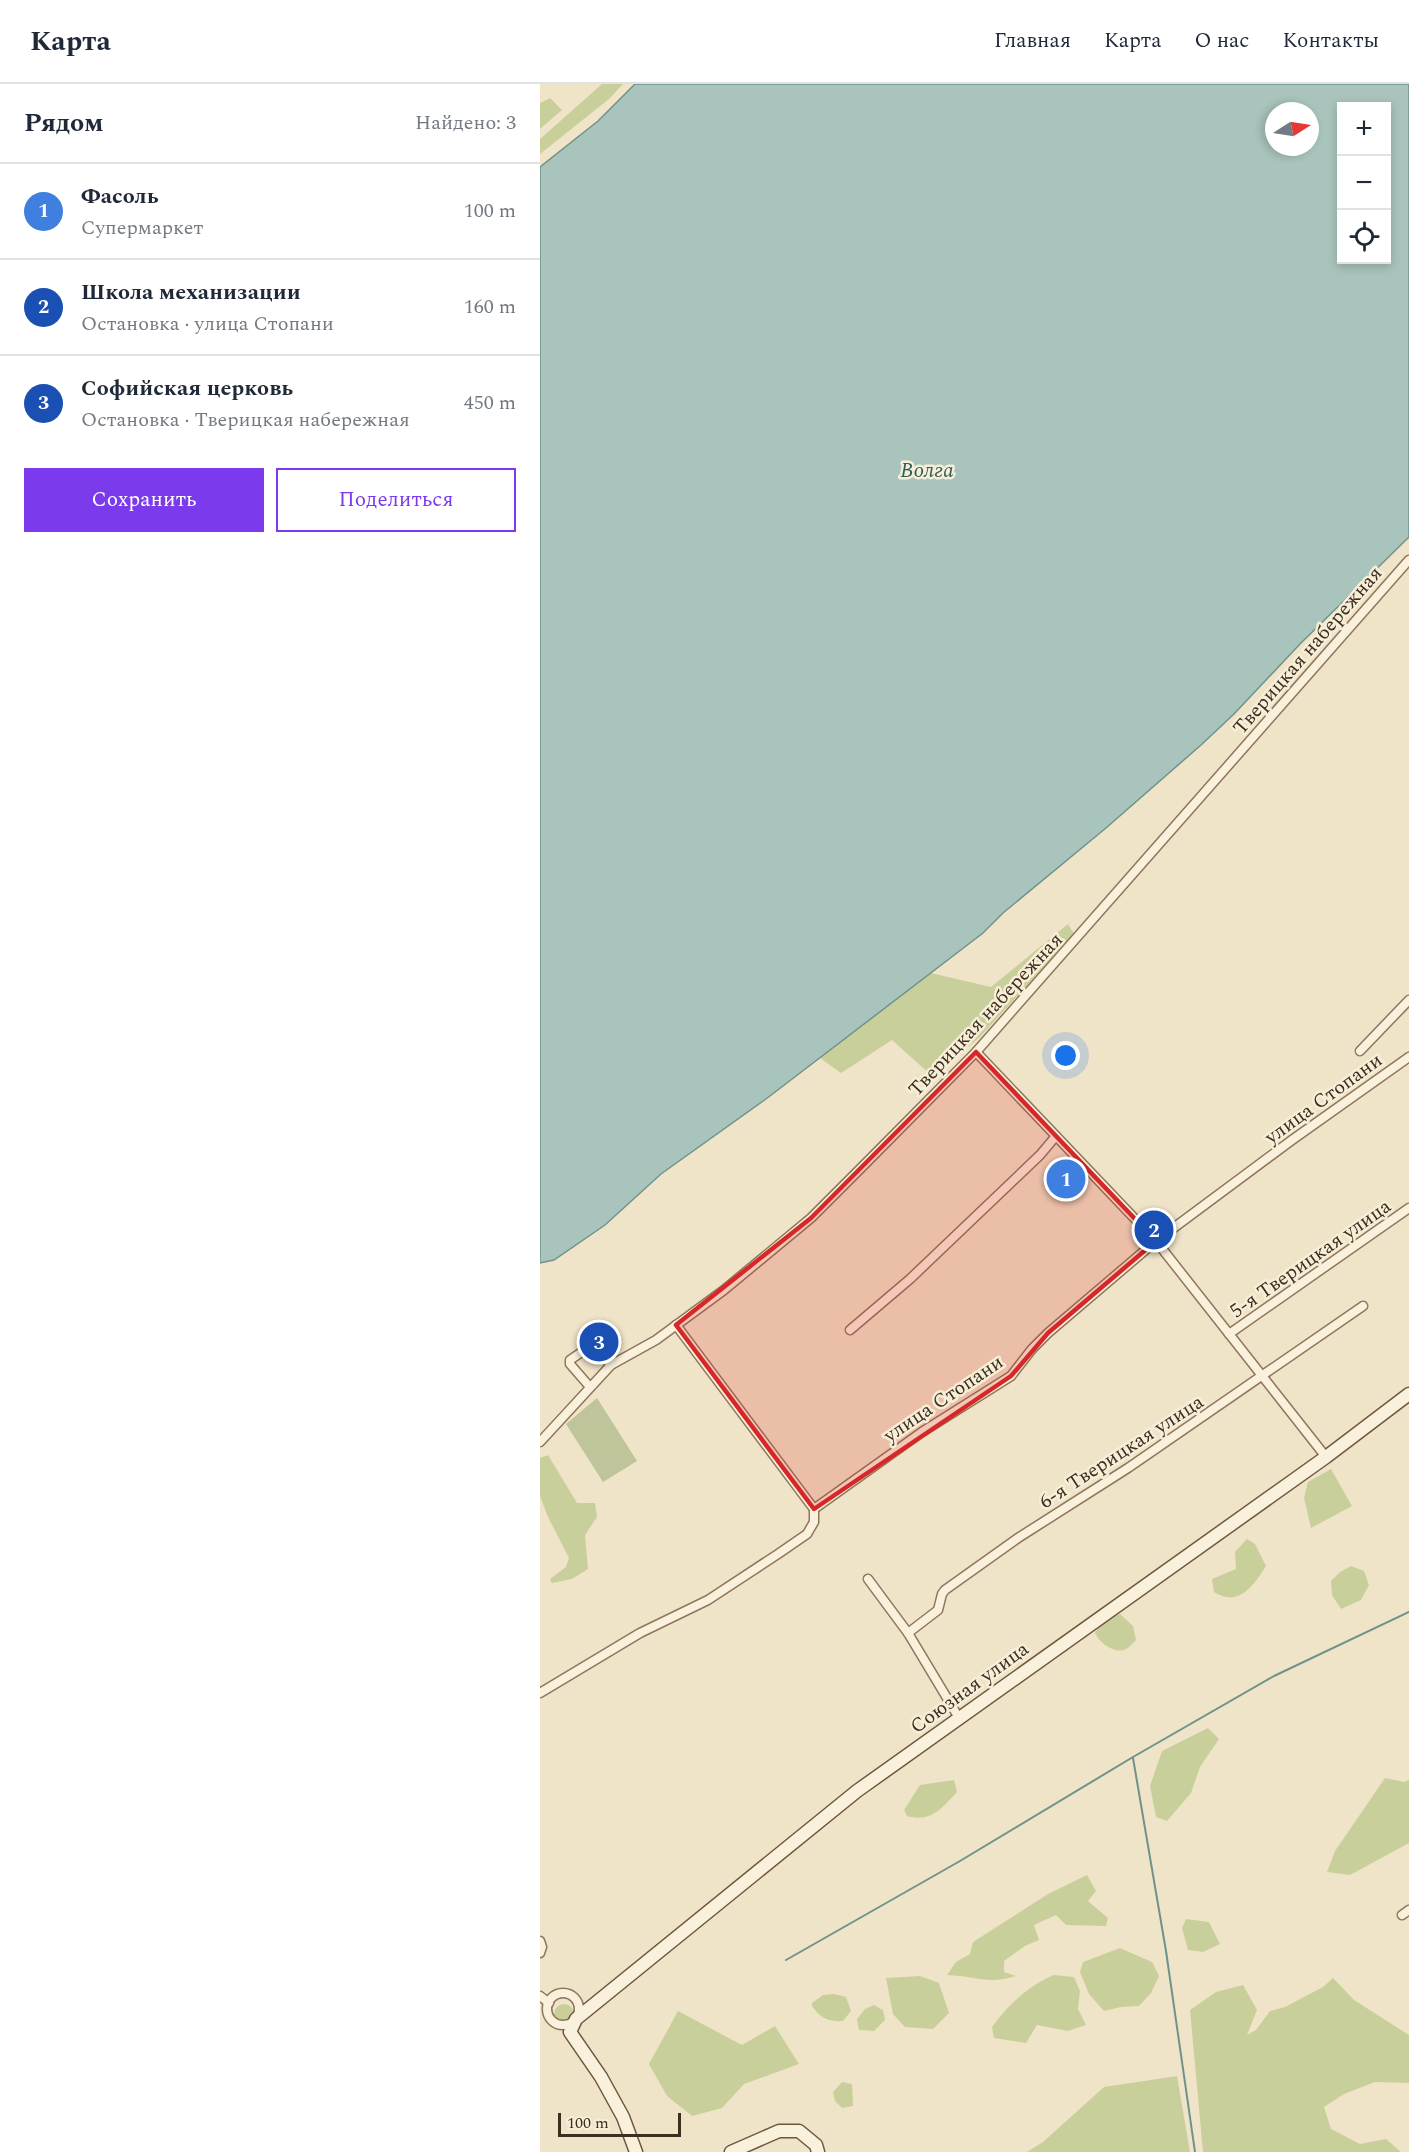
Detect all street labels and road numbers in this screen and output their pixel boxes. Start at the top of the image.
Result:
street label: Тверицкая набережная [1226,560,1390,742]
street label: Тверицкая набережная [901,926,1070,1104]
street label: улица Стопани [1258,1046,1389,1152]
street label: 5-я Тверицкая улица [1224,1192,1398,1326]
street label: улица Стопани [877,1347,1010,1451]
street label: 6-я Тверицкая улица [1033,1387,1210,1516]
street label: Союзная улица [904,1634,1035,1741]

